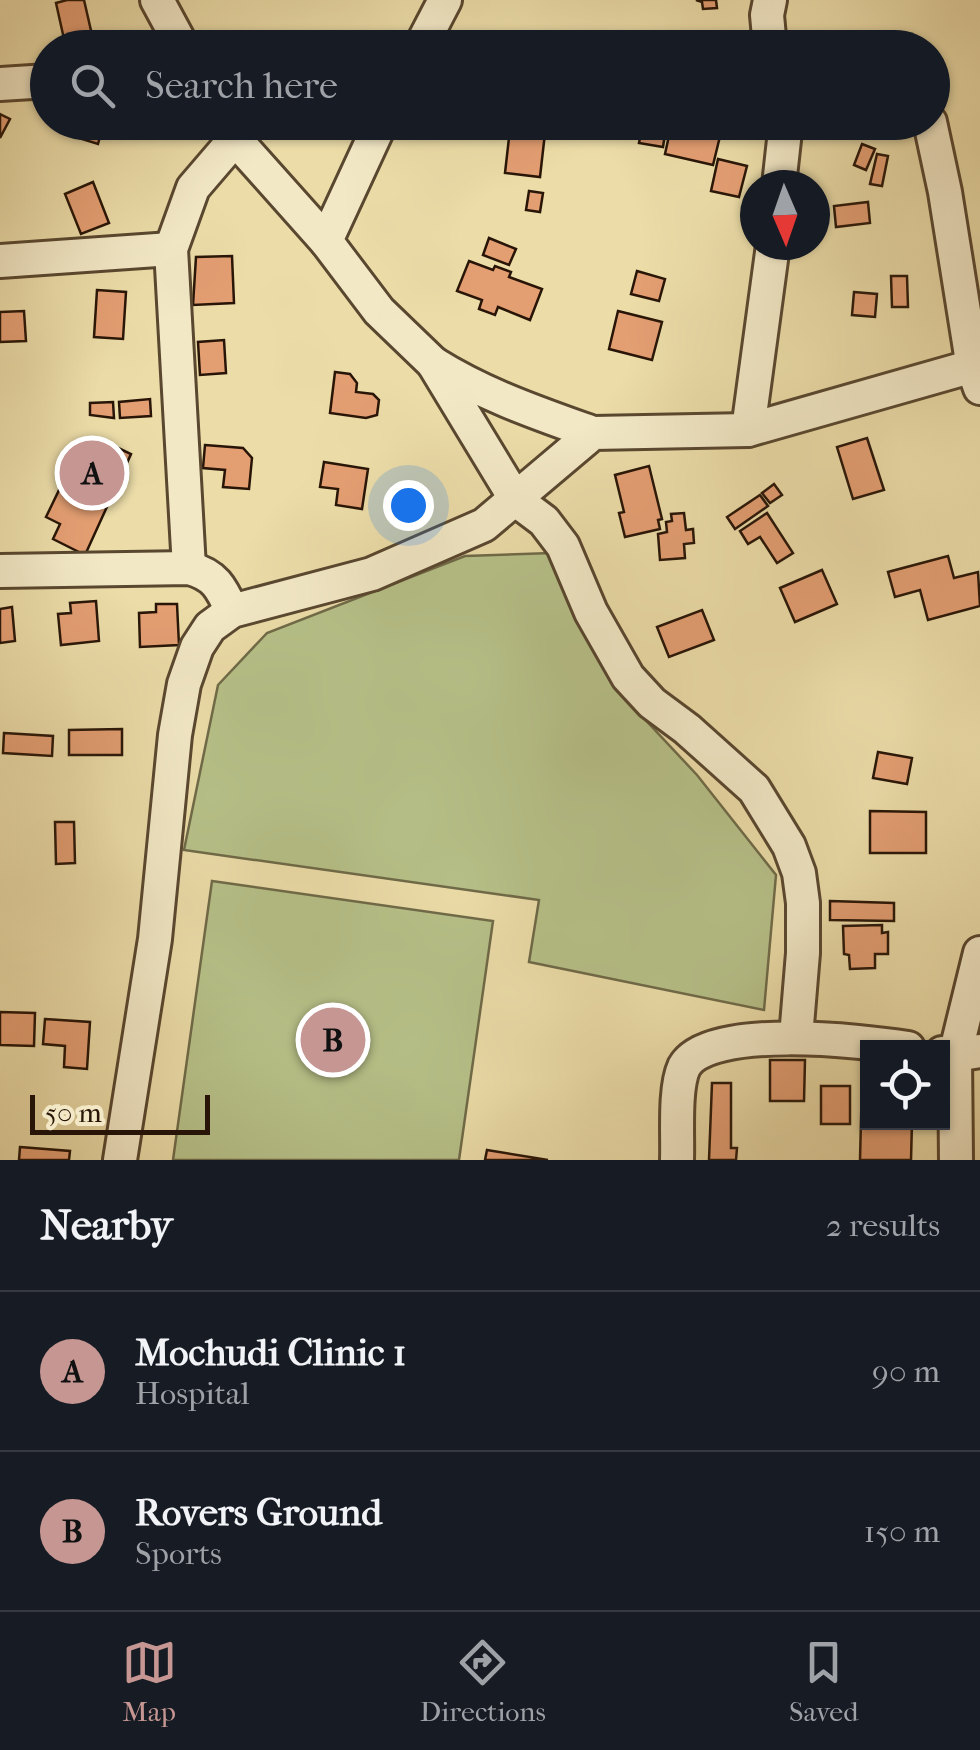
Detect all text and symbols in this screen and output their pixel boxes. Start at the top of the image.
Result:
search box [30,30,950,140]
icon: search [65,58,120,113]
text: Search here [145,63,338,108]
north arrow [740,170,830,260]
pin: A [59,436,124,510]
your location [383,480,434,531]
pin: B [300,1002,366,1078]
map controls [860,1040,950,1130]
button: locate [860,1040,950,1130]
scale bar [30,1090,210,1134]
text: 50 m [45,1096,102,1129]
text: Nearby [40,1201,172,1250]
text: 2 results [826,1207,940,1244]
text: Mochudi Clinic 1 [135,1330,406,1375]
text: A [62,1353,83,1390]
text: 90 m [872,1353,940,1390]
text: Hospital [135,1375,250,1412]
text: Rovers Ground [135,1490,382,1535]
text: B [62,1513,83,1550]
text: 150 m [864,1513,940,1550]
text: Sports [135,1535,222,1572]
tab: Map [122,1635,177,1728]
tab: Directions [420,1635,546,1728]
tab: Saved [789,1635,858,1728]

